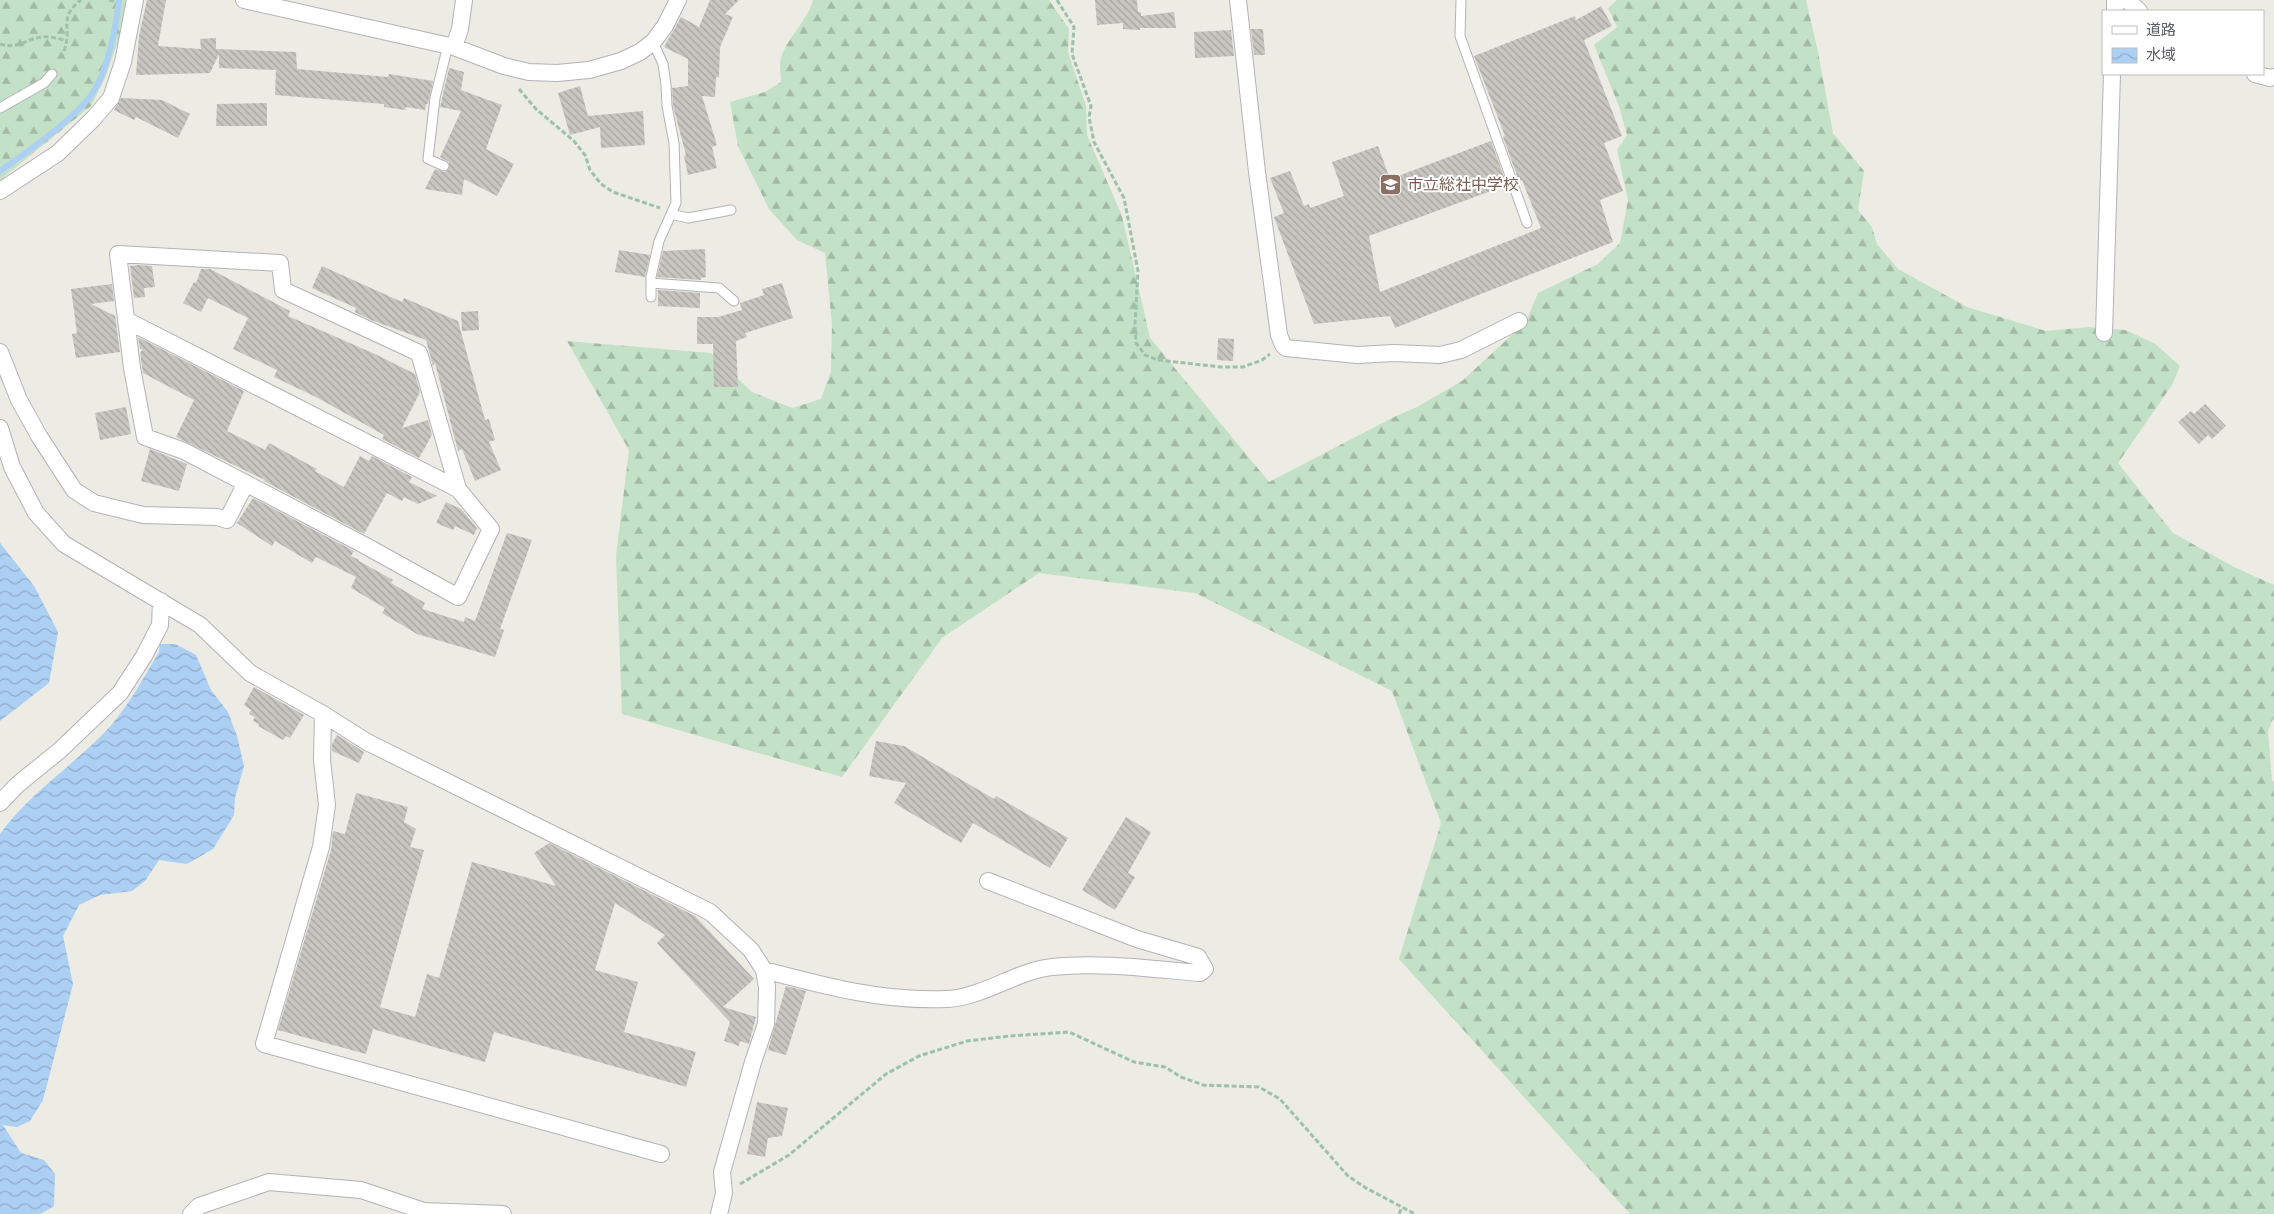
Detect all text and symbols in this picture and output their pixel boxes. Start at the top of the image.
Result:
legend [2102,10,2264,75]
text: 道路 [2146,21,2176,40]
text: 水域 [2146,46,2176,65]
school or university icon: 市立総社中学校 [1379,173,1403,197]
place label: 市立総社中学校 [1407,176,1519,195]

